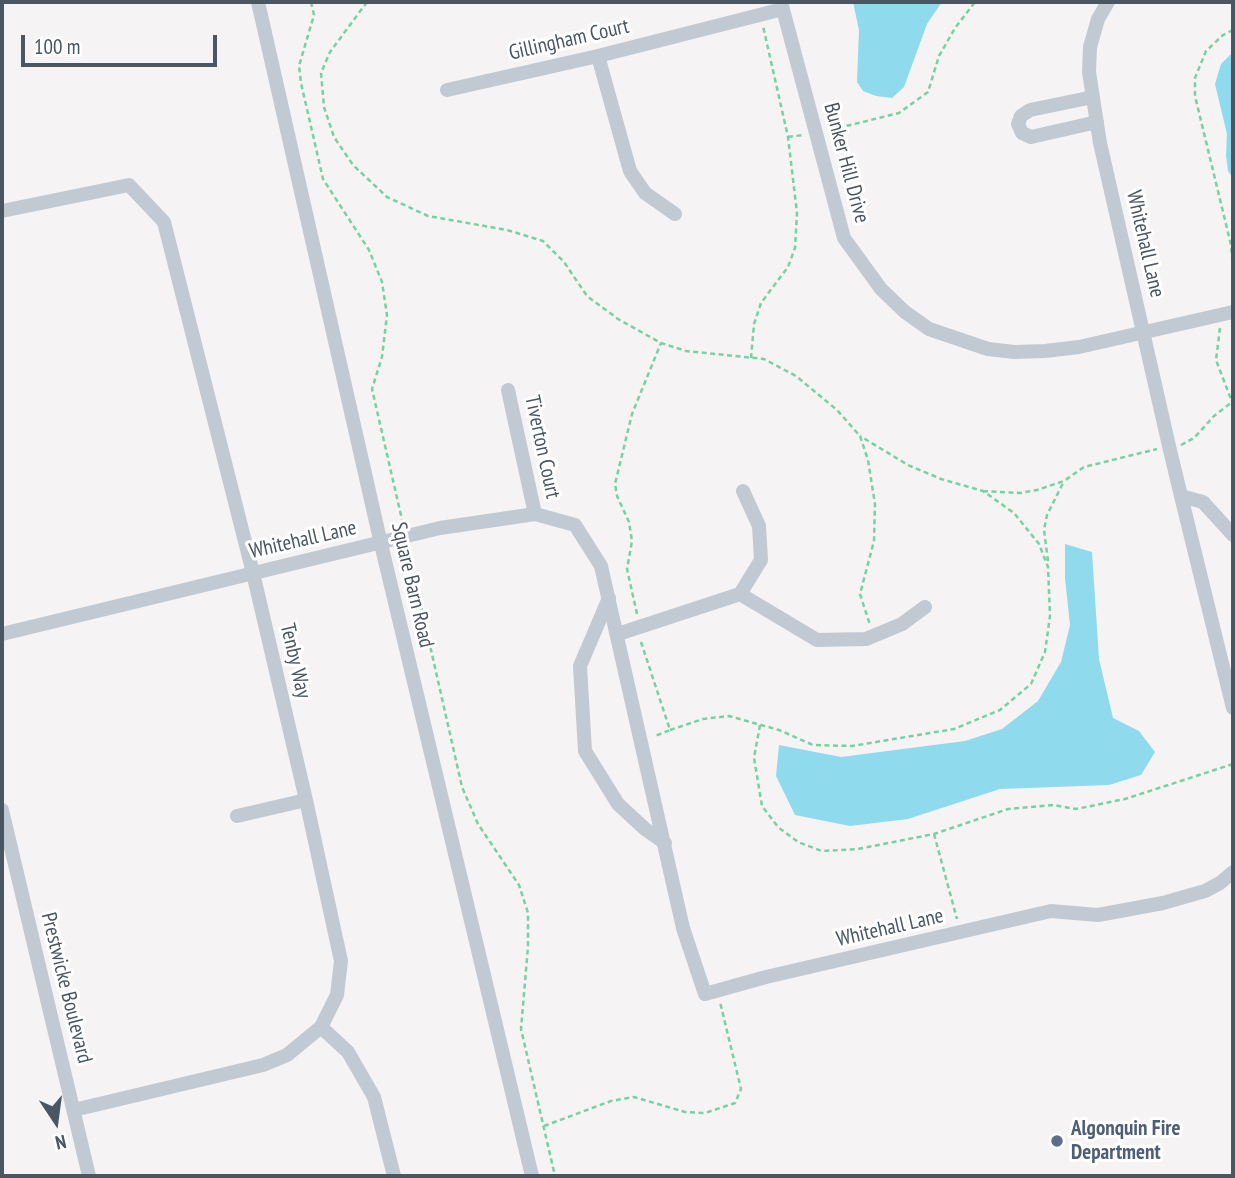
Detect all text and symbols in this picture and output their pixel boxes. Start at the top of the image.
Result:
street label: Gillingham Court [506,14,632,66]
scale bar [24,21,220,65]
text: 100 m [34,33,80,60]
street label: Bunker Hill Drive [818,100,874,226]
street label: Whitehall Lane [1120,188,1170,300]
street label: Tiverton Court [519,393,565,501]
street label: Whitehall Lane [247,515,359,565]
street label: Square Barn Road [385,520,439,650]
street label: Tenby Way [274,621,316,701]
street label: Whitehall Lane [834,903,946,953]
street label: Prestwicke Boulevard [35,910,97,1066]
north arrow [21,1087,91,1157]
place label: Algonquin Fire Department [1071,1116,1180,1166]
text: N [53,1130,68,1155]
marker: Algonquin Fire Department [1049,1133,1065,1149]

